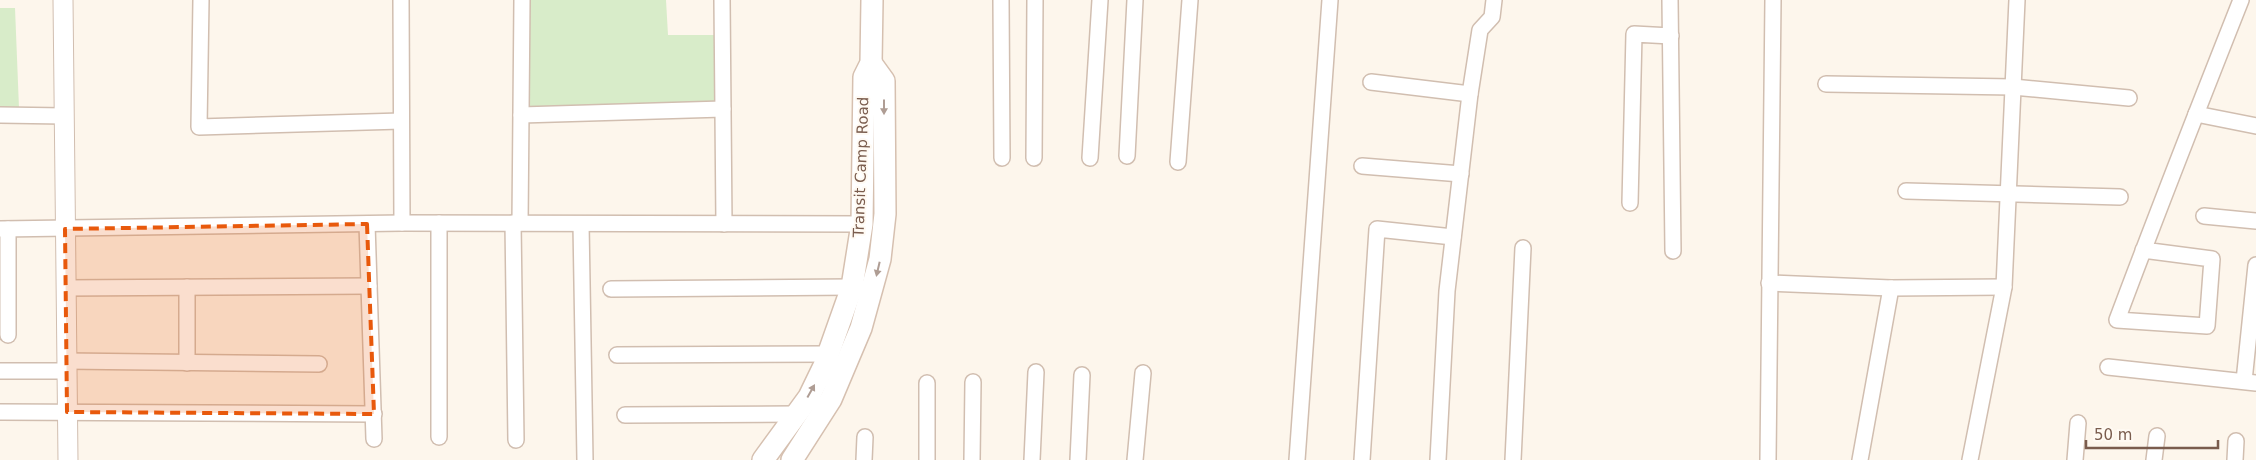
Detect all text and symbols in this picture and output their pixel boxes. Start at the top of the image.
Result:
street label: Transit Camp Road [850,96,872,239]
one-way arrow [880,99,888,115]
one-way arrow [874,262,882,277]
one-way arrow [807,384,815,399]
scale bar [2086,418,2218,450]
text: 50 m [2094,426,2132,444]

